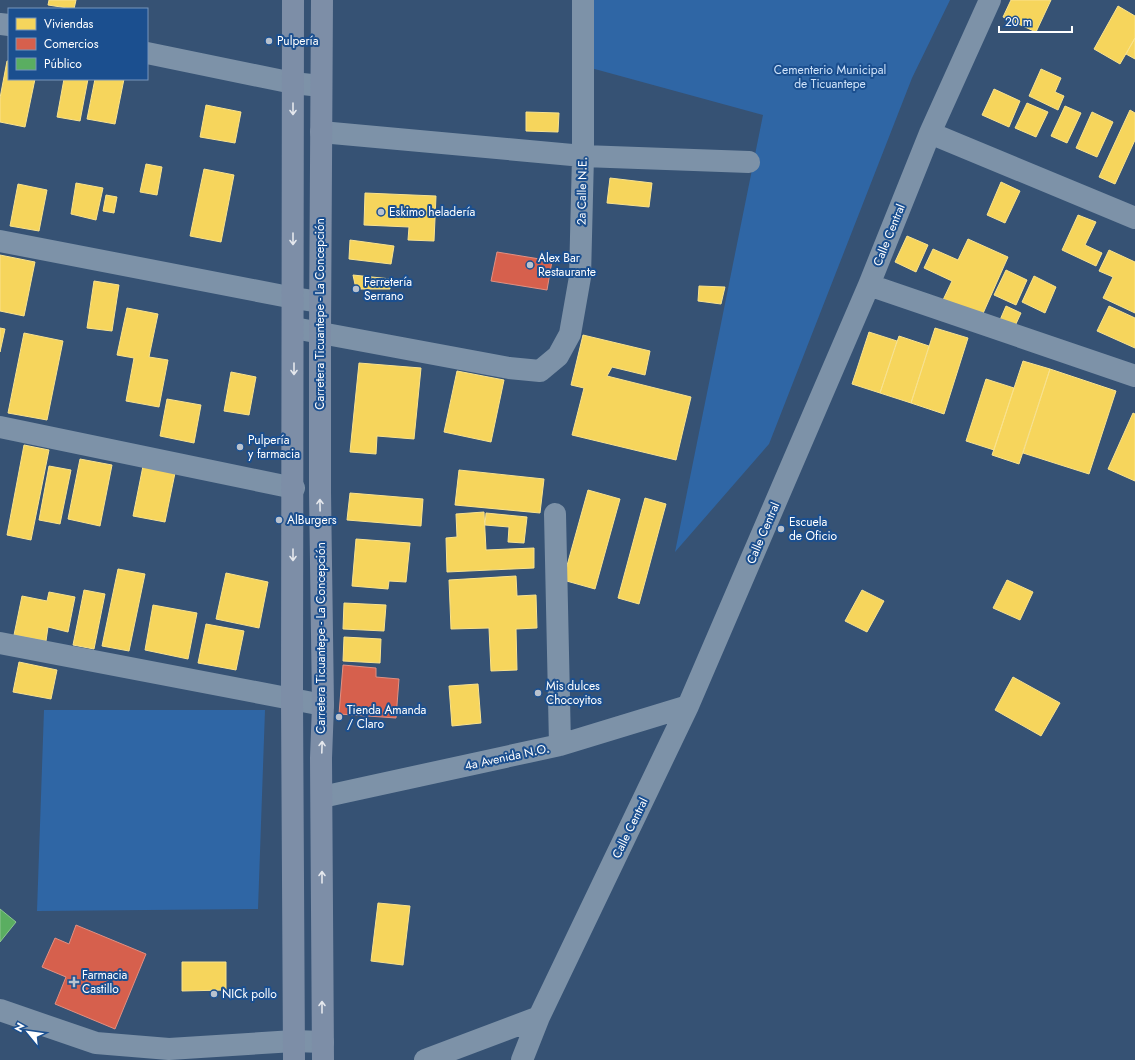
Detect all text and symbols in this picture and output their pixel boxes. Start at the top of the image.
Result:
legend [8,8,148,80]
scale bar [999,8,1072,34]
text: 20 m [1005,13,1032,31]
text: Viviendas [44,15,94,33]
place label: Pulpería [277,32,319,50]
text: Comercios [44,35,99,53]
marker: Pulpería [264,36,274,46]
text: Público [44,55,82,73]
park label: Cementerio Municipal de Ticuantepe [774,61,886,93]
one-way arrow [289,102,297,115]
street label: 2a Calle N.E. [572,157,592,225]
street label: Calle Central [868,201,910,269]
place label: Eskimo heladería [389,203,476,221]
marker: Eskimo heladería [376,207,386,217]
street label: Carretera Ticuantepe - La Concepción [311,218,329,410]
one-way arrow [289,232,297,245]
place label: Alex Bar Restaurante [538,249,596,281]
marker: Alex Bar Restaurante [525,260,535,270]
place label: Ferretería Serrano [364,273,412,305]
marker: Ferretería Serrano [351,284,361,294]
one-way arrow [290,362,298,375]
place label: Pulpería y farmacia [248,431,300,463]
marker: Pulpería y farmacia [235,442,245,452]
one-way arrow [316,499,324,512]
street label: Calle Central [742,499,784,567]
place label: AlBurgers [287,511,337,529]
place label: Escuela de Oficio [789,513,838,545]
marker: AlBurgers [274,515,284,525]
marker: Escuela de Oficio [776,524,786,534]
street label: Carretera Ticuantepe - La Concepción [312,542,330,734]
one-way arrow [289,548,297,561]
place label: Mis dulces Chocoyitos [546,677,602,709]
marker: Mis dulces Chocoyitos [533,688,543,698]
place label: Tienda Amanda / Claro [347,701,427,733]
marker: Tienda Amanda / Claro [334,712,344,722]
street label: 4a Avenida N.O. [463,739,551,775]
one-way arrow [318,741,325,754]
street label: Calle Central [608,795,652,861]
one-way arrow [318,871,326,884]
place label: Farmacia Castillo [82,966,128,998]
marker: Farmacia Castillo [69,977,79,987]
place label: NICk pollo [222,985,277,1003]
marker: NICk pollo [209,989,219,999]
one-way arrow [318,1001,326,1014]
north arrow [8,1012,48,1052]
text: N [10,1019,28,1035]

